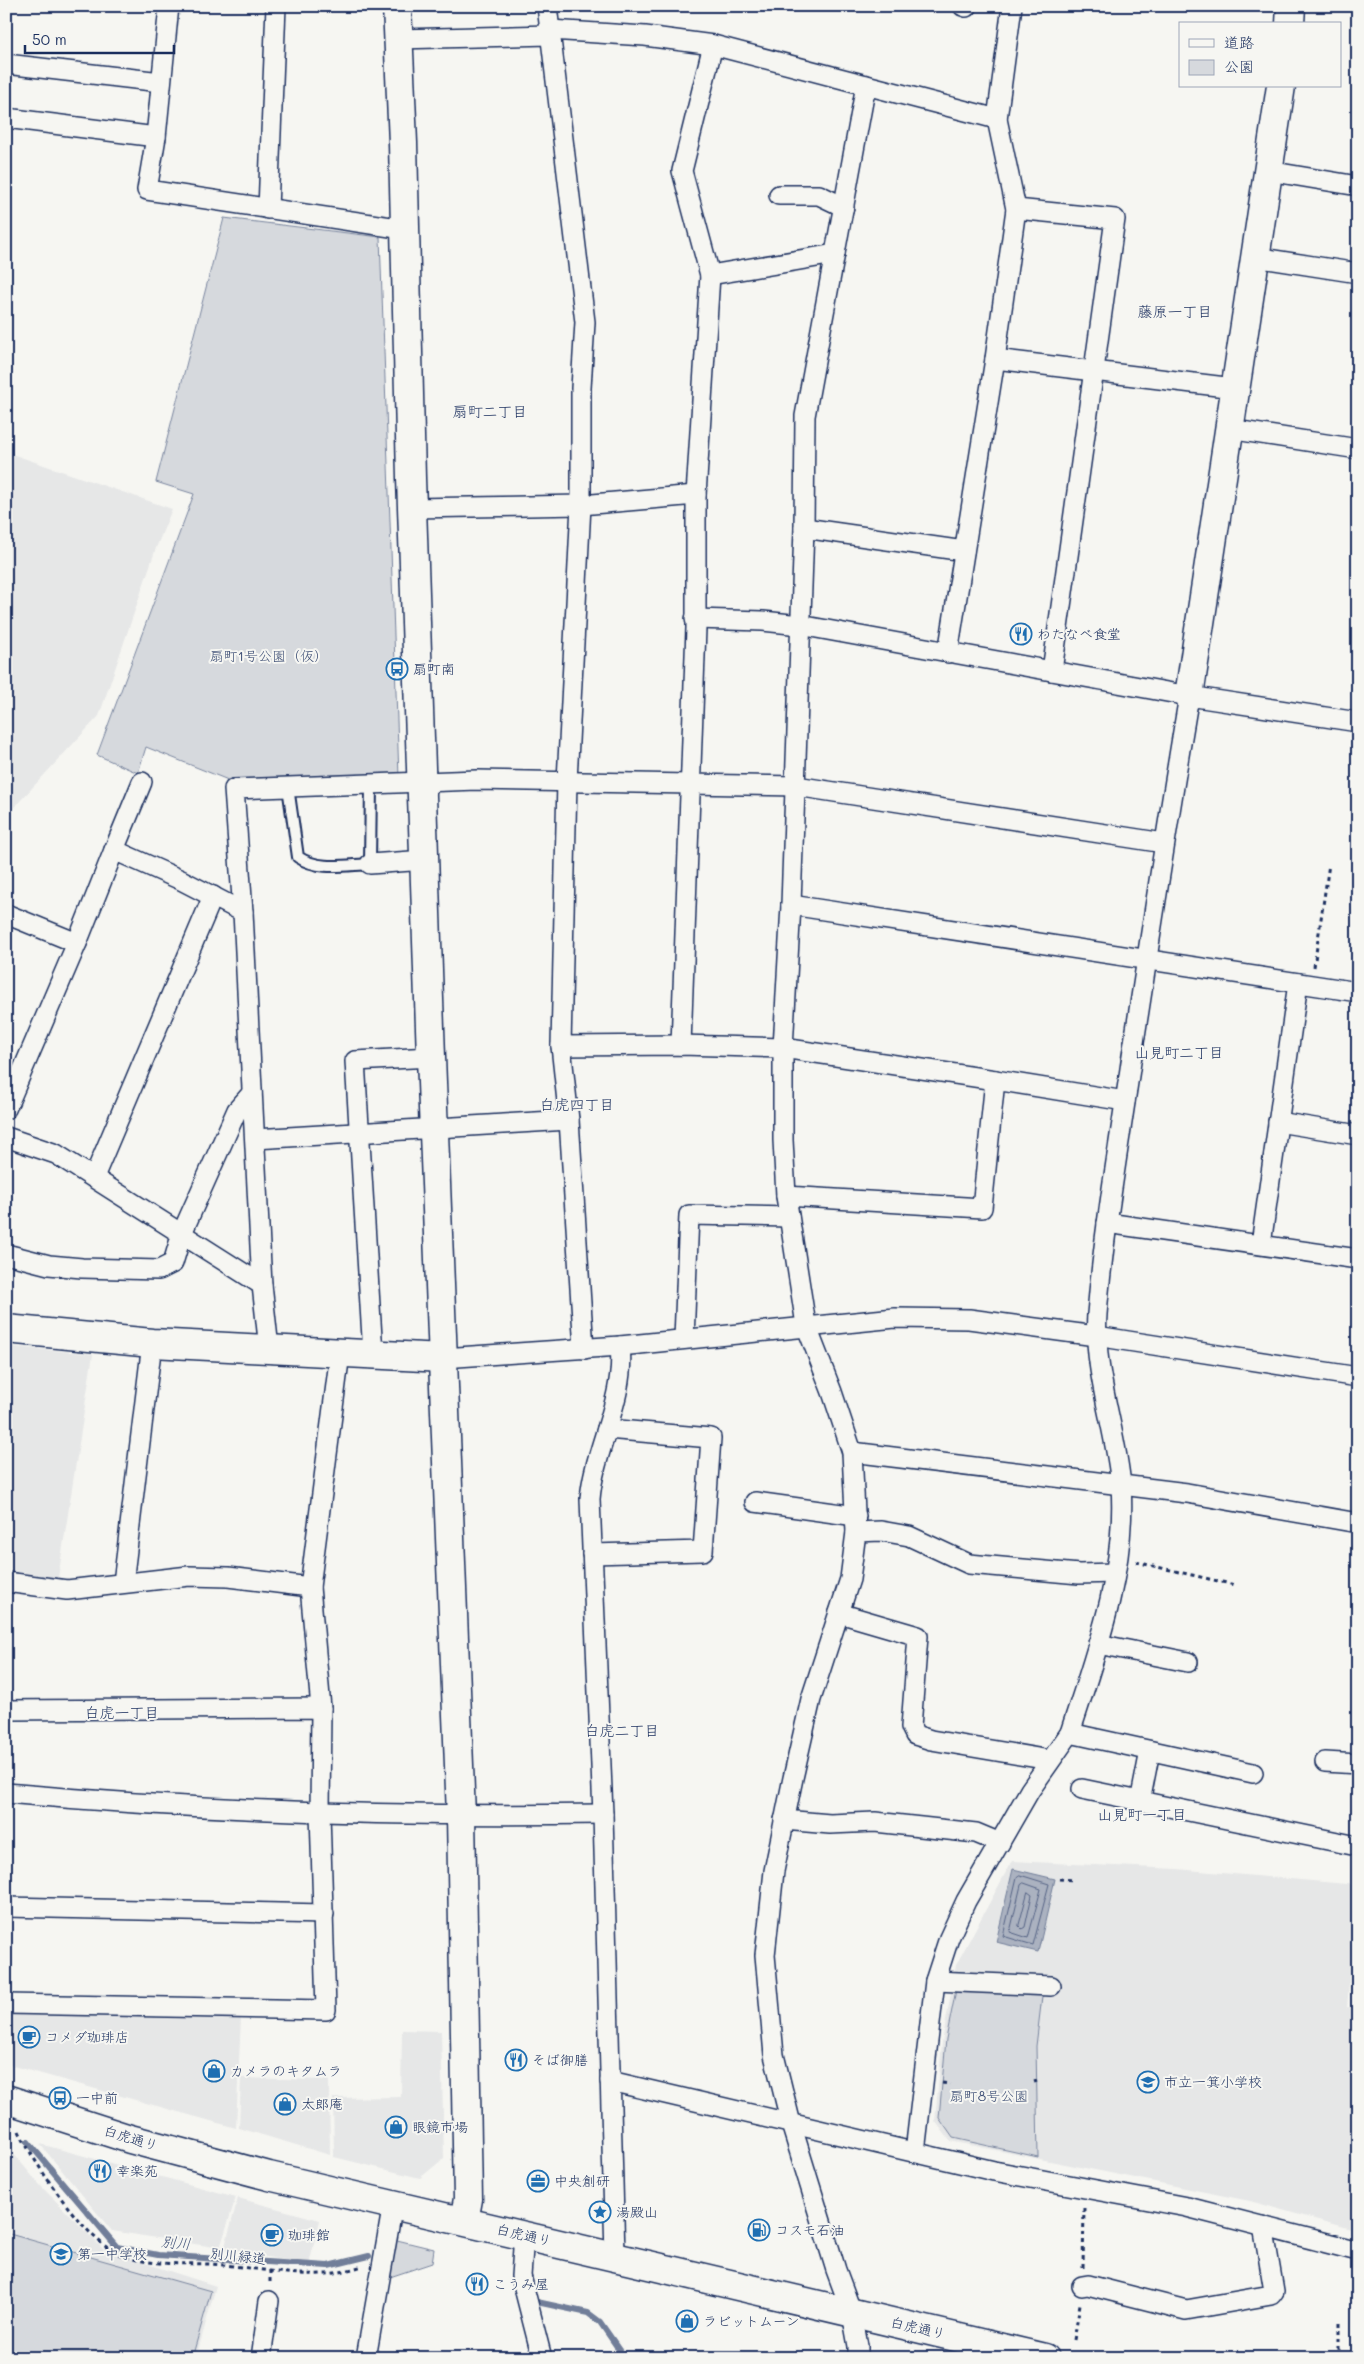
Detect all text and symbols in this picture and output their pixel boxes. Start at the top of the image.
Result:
scale bar [25,22,174,54]
legend [1179,22,1342,88]
text: 50 m [32,29,67,49]
text: 道路 [1224,32,1254,52]
text: 公園 [1224,56,1254,76]
district label: 藤原一丁目 [1137,301,1213,321]
district label: 扇町二丁目 [452,401,528,421]
restaurant icon: わたなべ食堂 [1009,622,1033,646]
place label: わたなべ食堂 [1037,624,1121,643]
park label: 扇町1号公園（仮） [210,646,328,665]
bus stop icon: 扇町南 [385,657,409,681]
place label: 扇町南 [413,659,455,678]
district label: 山見町二丁目 [1134,1042,1224,1062]
district label: 白虎四丁目 [539,1094,615,1114]
district label: 白虎一丁目 [84,1702,160,1722]
district label: 白虎二丁目 [584,1720,660,1740]
district label: 山見町一丁目 [1097,1804,1187,1824]
cafe icon: コメダ珈琲店 [17,2025,41,2049]
place label: コメダ珈琲店 [45,2027,129,2046]
restaurant icon: そば御膳 [504,2048,528,2072]
place label: そば御膳 [532,2050,588,2069]
shop icon: カメラのキタムラ [202,2059,226,2083]
place label: カメラのキタムラ [230,2061,342,2080]
school or university icon: 市立一箕小学校 [1136,2070,1160,2094]
place label: 市立一箕小学校 [1164,2072,1262,2091]
bus stop icon: 一中前 [48,2086,72,2110]
park label: 扇町8号公園 [950,2086,1028,2105]
place label: 一中前 [76,2088,118,2107]
shop icon: 太郎庵 [273,2092,297,2116]
place label: 太郎庵 [301,2094,343,2113]
shop icon: 眼鏡市場 [384,2115,408,2139]
place label: 眼鏡市場 [412,2117,468,2136]
street label: 白虎通り [102,2120,161,2155]
restaurant icon: 幸楽苑 [88,2159,112,2183]
place label: 幸楽苑 [116,2161,158,2180]
office icon: 中央創研 [526,2169,550,2193]
place label: 中央創研 [554,2171,610,2190]
place icon: 湯殿山 [588,2200,612,2224]
place label: 湯殿山 [616,2202,658,2221]
fuel station icon: コスモ石油 [747,2218,771,2242]
street label: 白虎通り [495,2219,554,2250]
place label: コスモ石油 [775,2220,844,2239]
cafe icon: 珈琲館 [260,2223,284,2247]
place label: 珈琲館 [288,2225,330,2244]
water label: 別川 [160,2231,192,2253]
school or university icon: 第一中学校 [49,2242,73,2266]
street label: 別川緑道 [209,2243,267,2268]
place label: 第一中学校 [77,2244,147,2263]
restaurant icon: こうみ屋 [465,2272,489,2296]
place label: こうみ屋 [493,2274,549,2293]
shop icon: ラビットムーン [675,2309,699,2333]
place label: ラビットムーン [703,2311,800,2330]
street label: 白虎通り [889,2312,948,2343]

